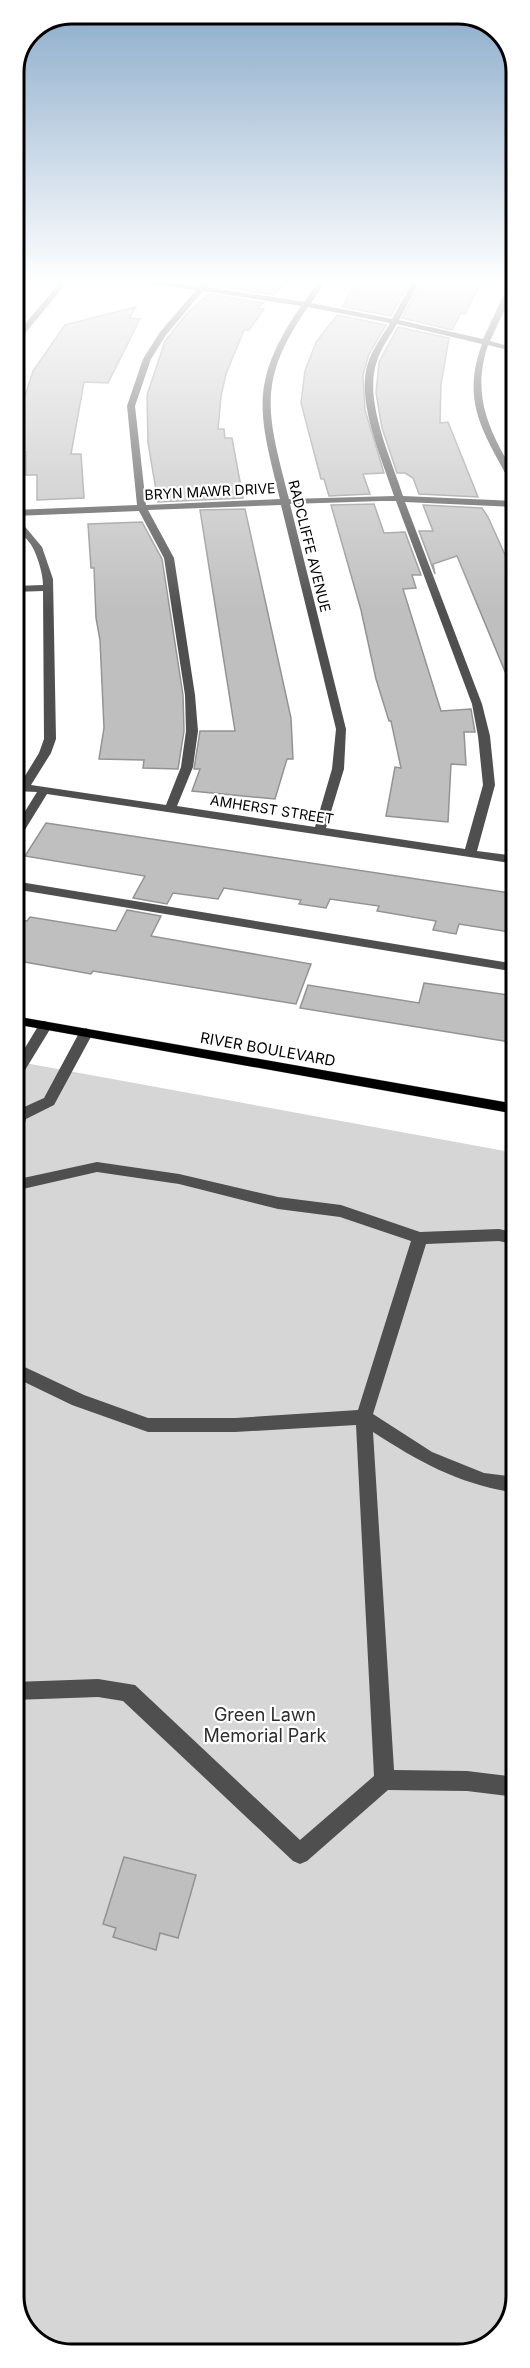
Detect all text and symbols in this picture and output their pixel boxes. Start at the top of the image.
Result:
street label: RADCLIFFE AVENUE [285,478,335,614]
street label: BRYN MAWR DRIVE [144,479,276,503]
street label: AMHERST STREET [209,791,335,827]
street label: RIVER BOULEVARD [199,1028,337,1070]
park label: Green Lawn Memorial Park [204,1704,327,1746]

